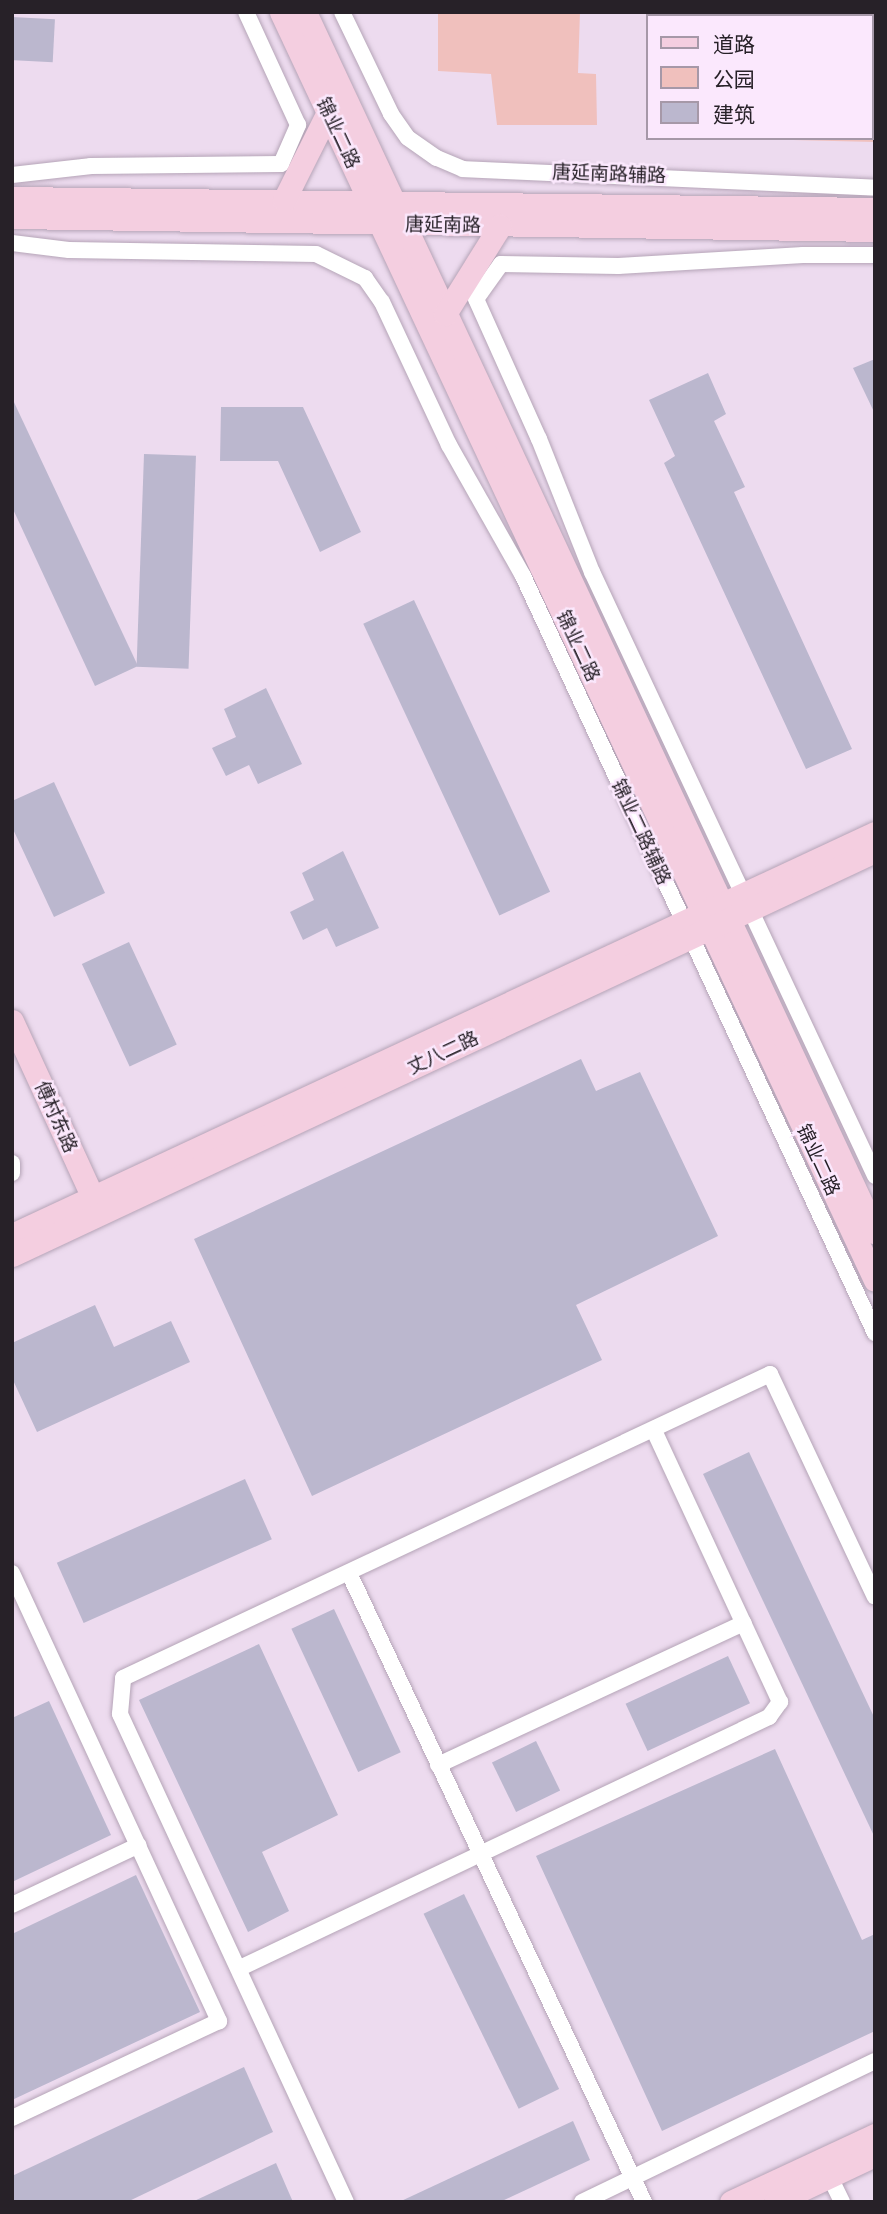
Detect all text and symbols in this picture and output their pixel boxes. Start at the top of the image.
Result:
legend [646,14,873,140]
text: 道路 [713,33,755,57]
text: 公园 [713,68,755,92]
street label: 锦业二路 [312,94,364,172]
text: 建筑 [713,103,755,127]
street label: 唐延南路辅路 [552,161,666,187]
street label: 唐延南路 [405,213,481,237]
street label: 锦业二路 [552,607,604,685]
street label: 锦业二路辅路 [607,776,675,888]
street label: 丈八二路 [404,1027,482,1079]
street label: 傅村东路 [30,1078,82,1156]
street label: 锦业二路 [792,1121,844,1199]

